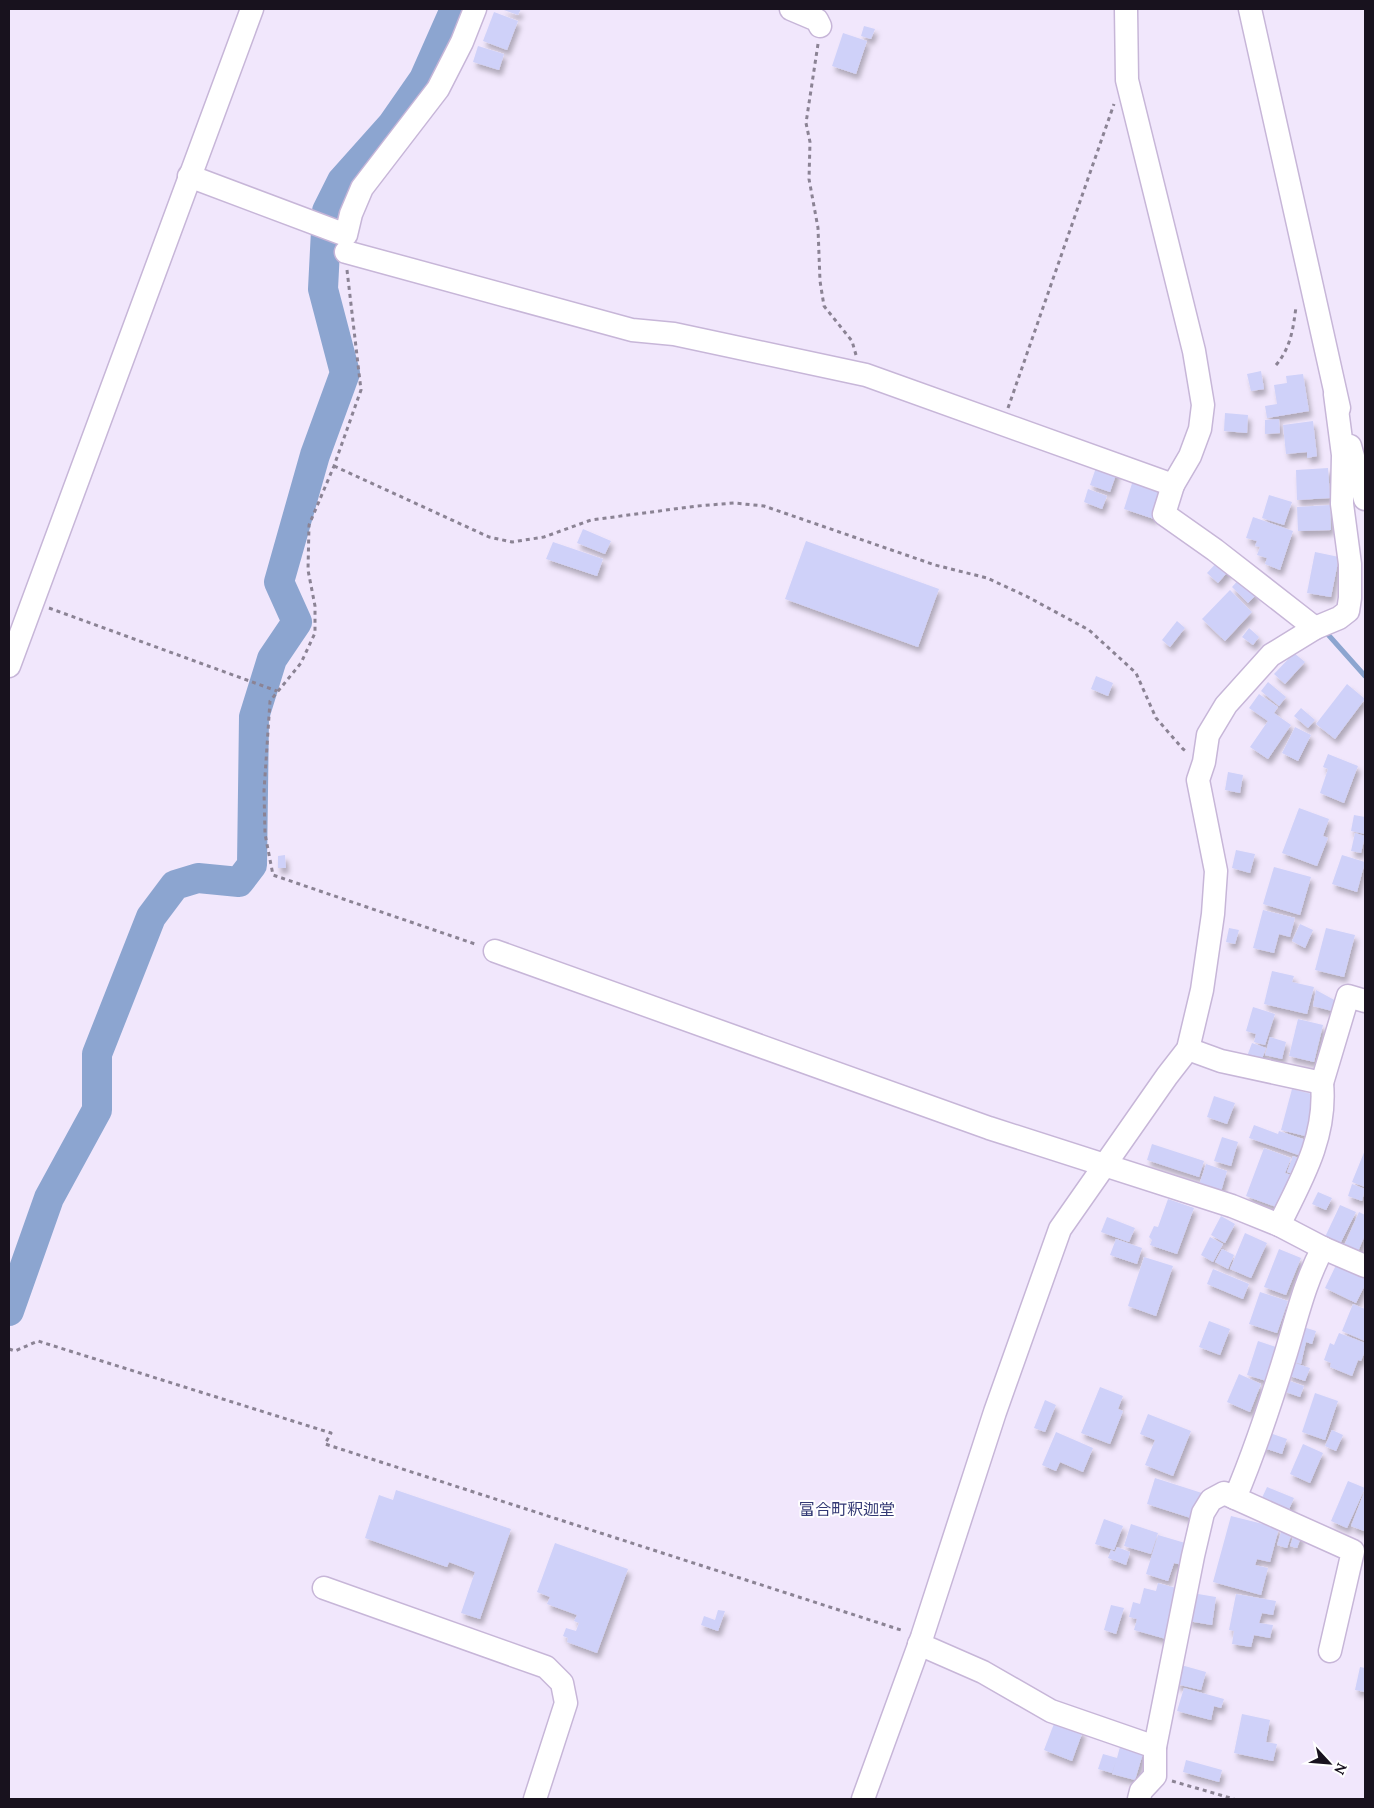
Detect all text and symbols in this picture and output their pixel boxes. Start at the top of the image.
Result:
district label: 富合町釈迦堂 [799,1499,895,1519]
north arrow [1304,1738,1354,1788]
text: N [1330,1760,1351,1778]

